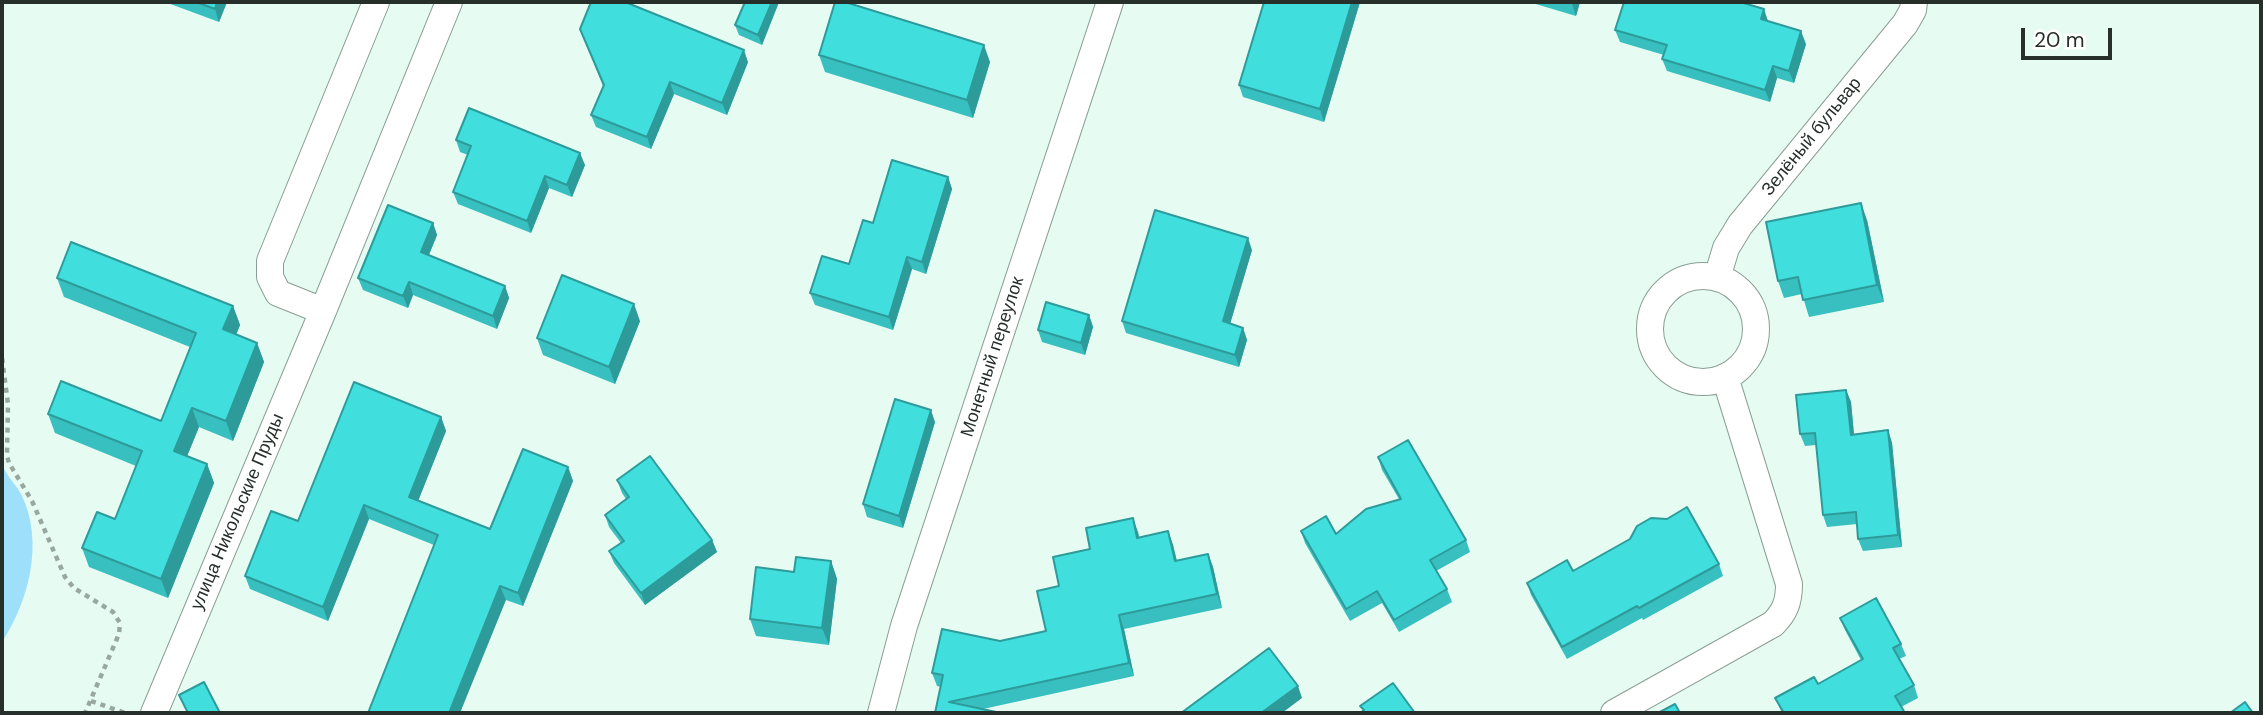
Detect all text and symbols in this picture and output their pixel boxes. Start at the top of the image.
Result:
scale bar [2025,14,2116,58]
text: 20 m [2034,26,2085,54]
street label: Зелёный бульвар [1758,73,1866,201]
street label: Монетный переулок [957,274,1029,440]
street label: улица Никольские Пруды [187,411,289,613]

